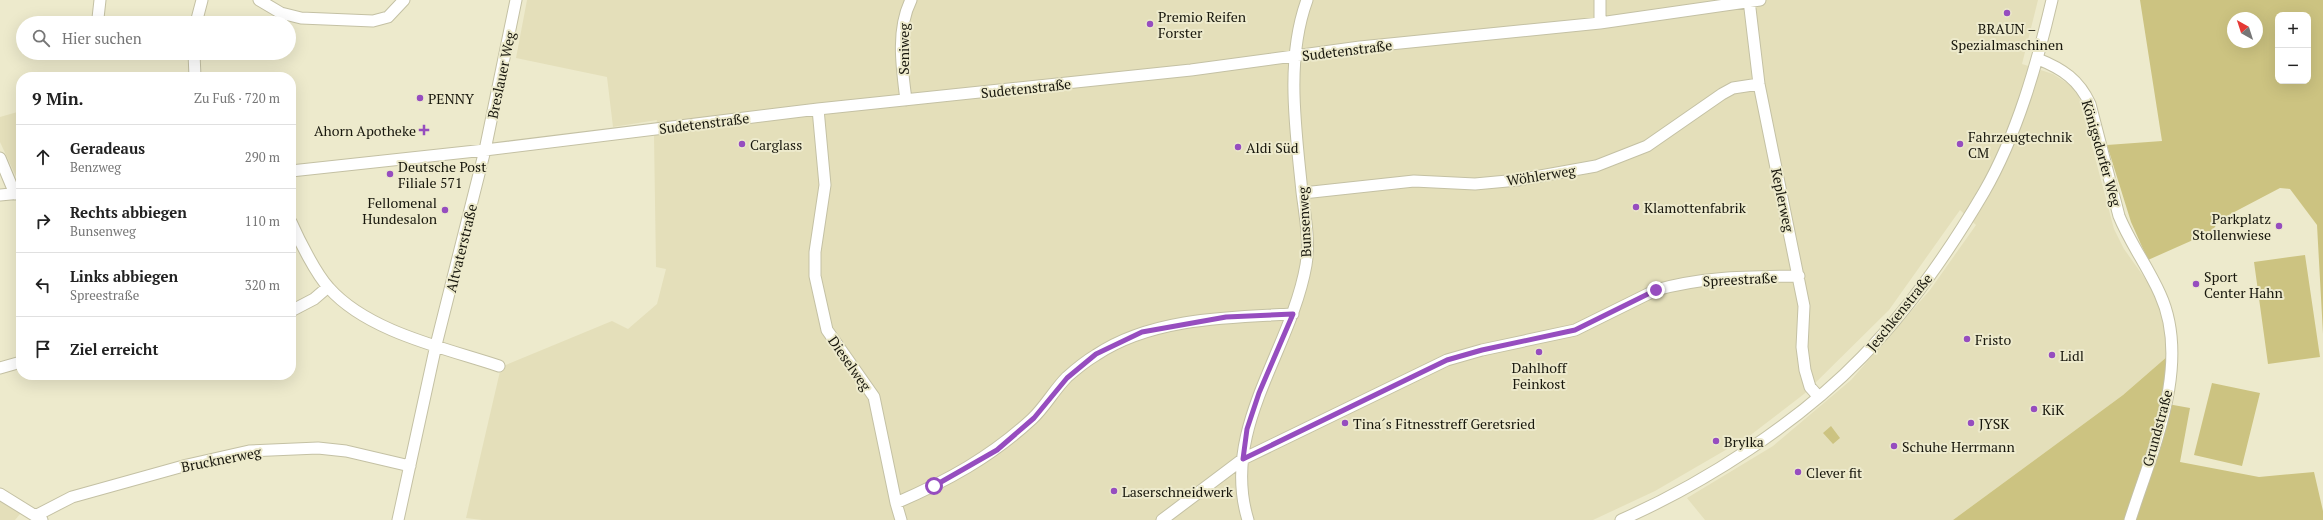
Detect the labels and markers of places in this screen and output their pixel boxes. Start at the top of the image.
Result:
place label: Premio Reifen Forster [1158,7,1247,42]
marker: BRAUN – Spezialmaschinen [2002,8,2012,18]
marker: Premio Reifen Forster [1145,19,1155,29]
place label: BRAUN – Spezialmaschinen [1951,19,2064,54]
place label: PENNY [428,89,475,108]
marker: PENNY [415,93,425,103]
place label: Ahorn Apotheke [314,121,416,140]
marker: Ahorn Apotheke [419,125,429,135]
place label: Fahrzeugtechnik CM [1968,127,2073,162]
place label: Carglass [750,135,802,154]
place label: Aldi Süd [1246,138,1299,157]
marker: Carglass [737,139,747,149]
marker: Fahrzeugtechnik CM [1955,139,1965,149]
marker: Aldi Süd [1233,142,1243,152]
place label: Deutsche Post Filiale 571 [398,157,487,192]
marker: Deutsche Post Filiale 571 [385,169,395,179]
place label: Fellomenal Hundesalon [362,193,438,228]
place label: Klamottenfabrik [1644,198,1747,217]
marker: Klamottenfabrik [1631,202,1641,212]
marker: Fellomenal Hundesalon [440,205,450,215]
place label: Parkplatz Stollenwiese [2192,209,2271,244]
marker: Parkplatz Stollenwiese [2274,221,2284,231]
place label: Sport Center Hahn [2204,267,2284,302]
marker: Sport Center Hahn [2191,279,2201,289]
place label: Fristo [1975,330,2011,349]
marker: Fristo [1962,334,1972,344]
place label: Lidl [2060,346,2084,365]
marker: Dahlhoff Feinkost [1534,347,1544,357]
marker: Lidl [2047,350,2057,360]
place label: Dahlhoff Feinkost [1512,358,1568,393]
place label: KiK [2042,400,2065,419]
marker: KiK [2029,404,2039,414]
place label: Tina´s Fitnesstreff Geretsried [1353,414,1535,433]
place label: JYSK [1979,414,2010,433]
marker: Tina´s Fitnesstreff Geretsried [1340,418,1350,428]
marker: JYSK [1966,418,1976,428]
place label: Brylka [1724,432,1764,451]
marker: Brylka [1711,436,1721,446]
place label: Schuhe Herrmann [1902,437,2015,456]
marker: Schuhe Herrmann [1889,441,1899,451]
place label: Clever fit [1806,463,1863,482]
marker: Clever fit [1793,467,1803,477]
place label: Laserschneidwerk [1122,482,1234,501]
marker: Laserschneidwerk [1109,486,1119,496]

